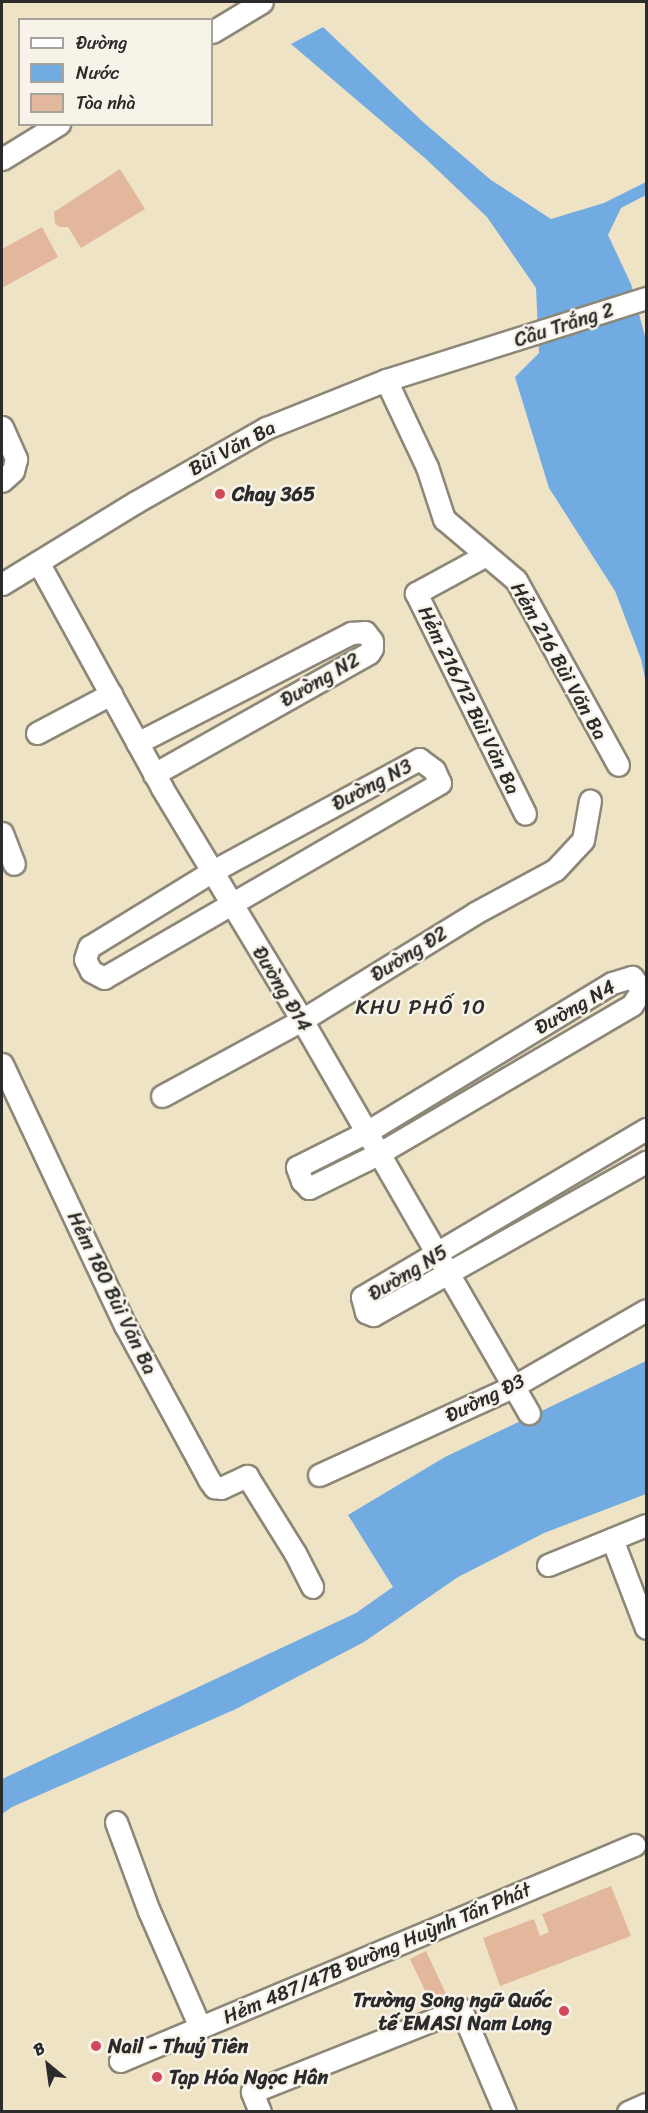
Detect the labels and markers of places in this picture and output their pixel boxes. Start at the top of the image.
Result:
place label: Chay 365 [232,482,315,506]
marker: Chay 365 [213,487,227,501]
place label: Trường Song ngữ Quốc tế EMASI Nam Long [353,1988,552,2035]
marker: Trường Song ngữ Quốc tế EMASI Nam Long [557,2004,571,2018]
place label: Nail - Thuỷ Tiên [108,2034,248,2058]
marker: Nail - Thuỷ Tiên [89,2039,103,2053]
place label: Tạp Hóa Ngọc Hân [169,2065,328,2089]
marker: Tạp Hóa Ngọc Hân [150,2070,164,2084]

